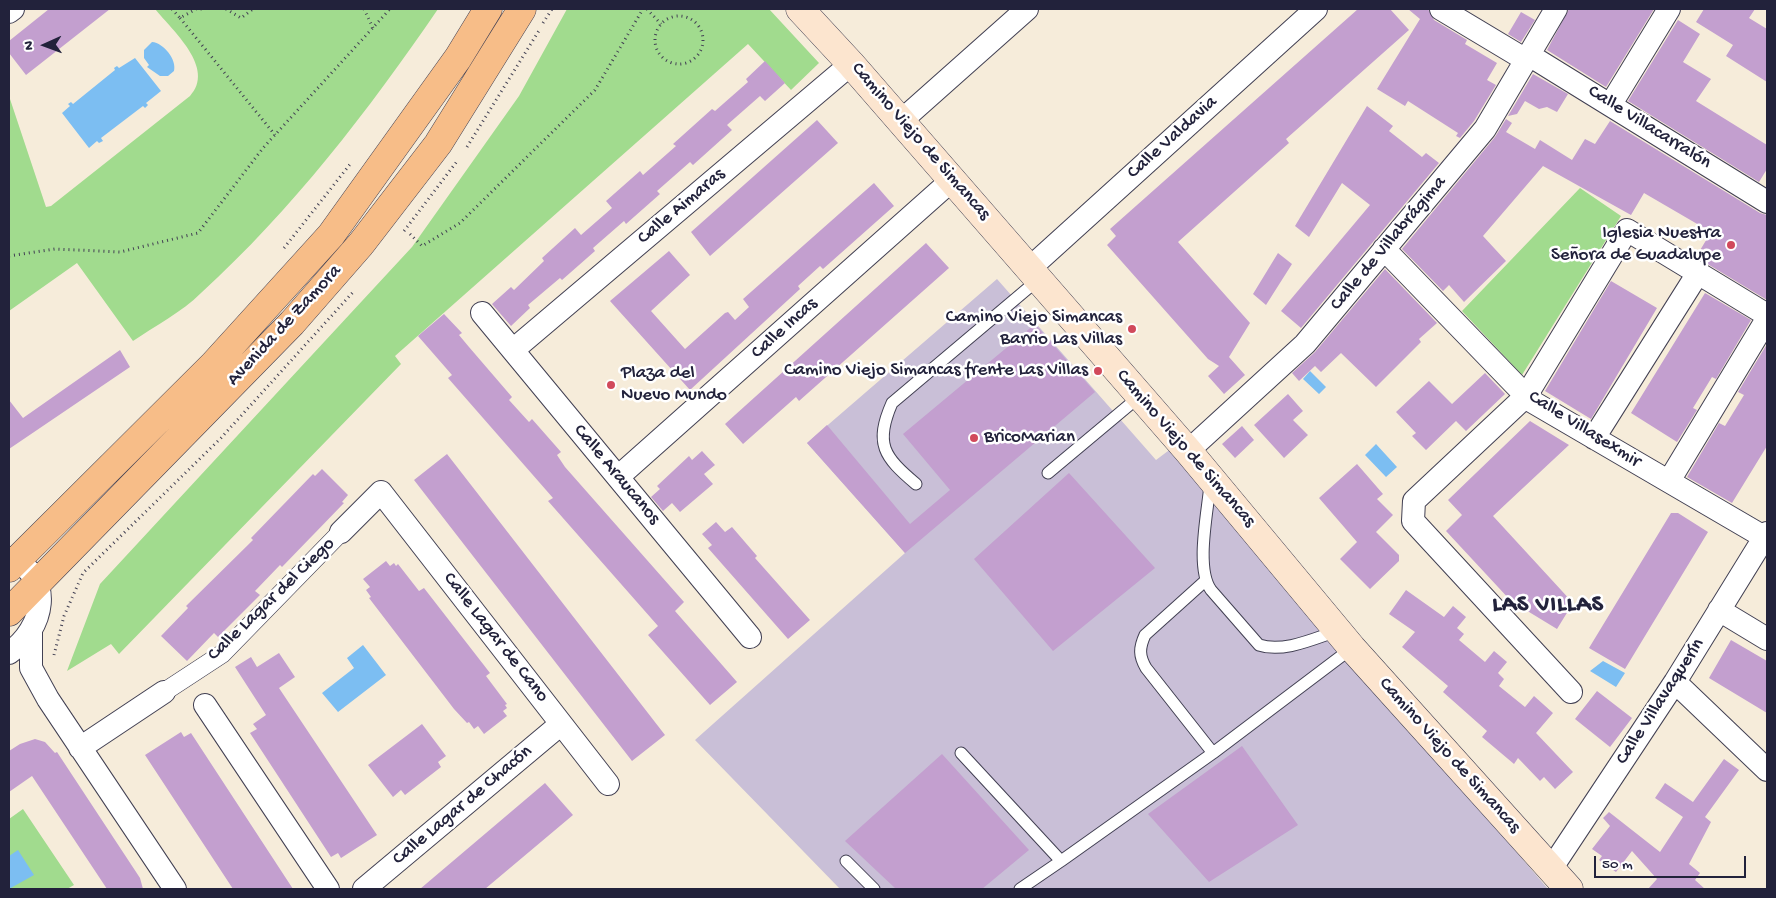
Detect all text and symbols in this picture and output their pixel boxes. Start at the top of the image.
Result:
north arrow [20,20,70,70]
text: N [21,41,38,50]
street label: Camino Viejo de Simancas [845,58,995,226]
street label: Calle Villacarralón [1583,81,1715,175]
street label: Calle Valdavia [1123,92,1223,184]
street label: Calle Aimaras [634,164,730,250]
street label: Calle de Villabrágima [1326,172,1452,316]
place label: Iglesia Nuestra Señora de Guadalupe [1551,223,1721,267]
marker: Iglesia Nuestra Señora de Guadalupe [1725,239,1737,251]
street label: Avenida de Zamora [223,261,347,391]
street label: Calle Incas [747,293,823,365]
place label: Camino Viejo Simancas Barrio Las Villas [946,307,1122,351]
marker: Camino Viejo Simancas Barrio Las Villas [1126,323,1138,335]
place label: Camino Viejo Simancas frente Las Villas [784,360,1088,382]
place label: Plaza del Nuevo Mundo [621,363,727,407]
marker: Camino Viejo Simancas frente Las Villas [1092,365,1104,377]
street label: Camino Viejo de Simancas [1110,365,1260,533]
marker: Plaza del Nuevo Mundo [605,379,617,391]
street label: Calle Villasexmir [1524,386,1644,474]
street label: Calle Araucanos [567,420,665,530]
place label: BricoMarian [984,427,1075,449]
marker: BricoMarian [968,432,980,444]
street label: Calle Lagar del Ciego [204,533,340,667]
street label: Calle Lagar de Cano [437,568,553,708]
district label: LAS VILLAS [1491,592,1605,620]
street label: Calle Villavaquerín [1612,635,1710,769]
street label: Camino Viejo de Simancas [1373,673,1525,839]
street label: Calle Lagar de Chacón [388,741,538,871]
scale bar [1596,846,1748,878]
text: 50 m [1602,856,1633,874]

